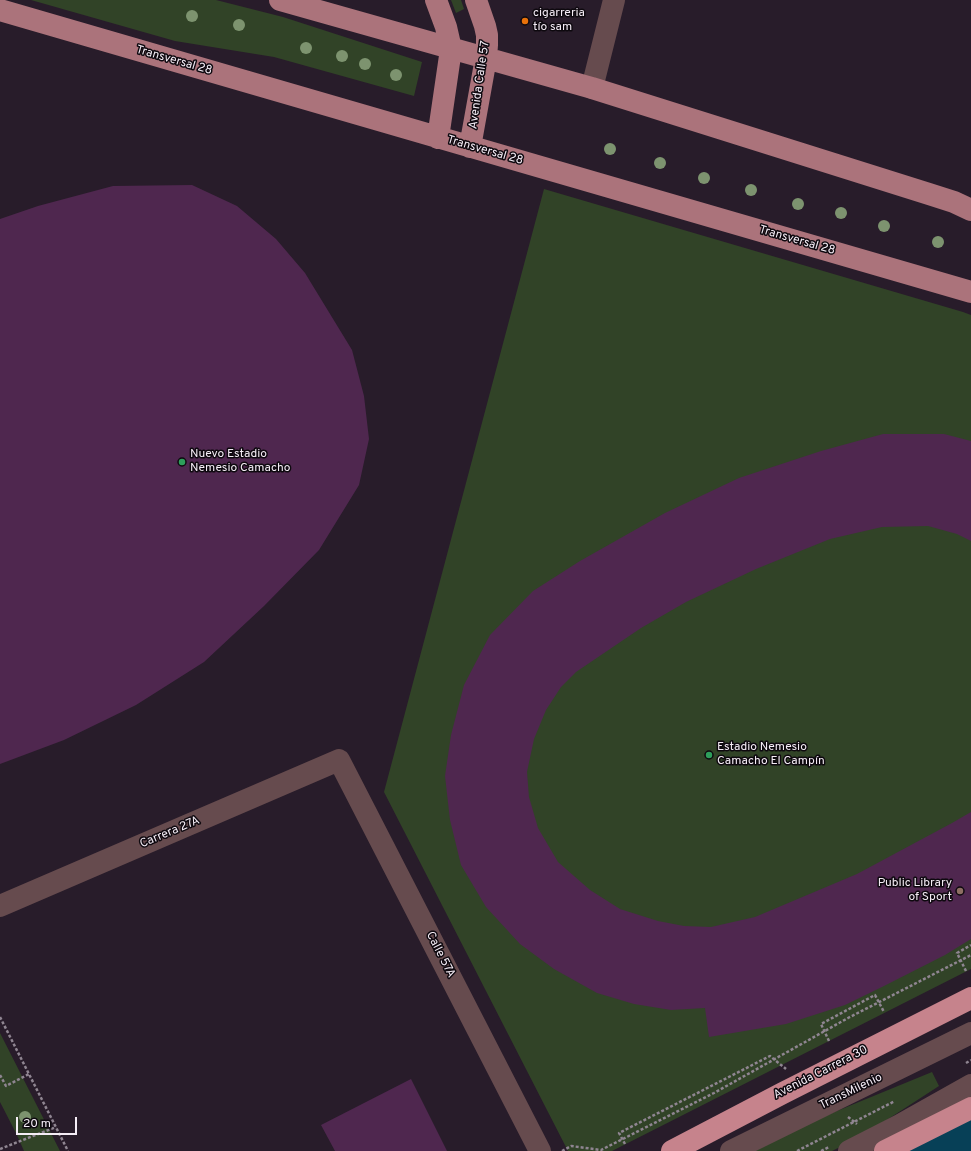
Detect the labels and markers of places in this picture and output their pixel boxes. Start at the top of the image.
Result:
place label: cigarreria tío sam [533,7,585,35]
marker: cigarreria tío sam [520,16,530,26]
place label: Nuevo Estadio Nemesio Camacho [190,448,291,476]
marker: Nuevo Estadio Nemesio Camacho [177,457,187,467]
place label: Estadio Nemesio Camacho El Campín [717,741,825,769]
marker: Estadio Nemesio Camacho El Campín [704,750,714,760]
place label: Public Library of Sport [878,877,952,905]
marker: Public Library of Sport [955,886,965,896]

